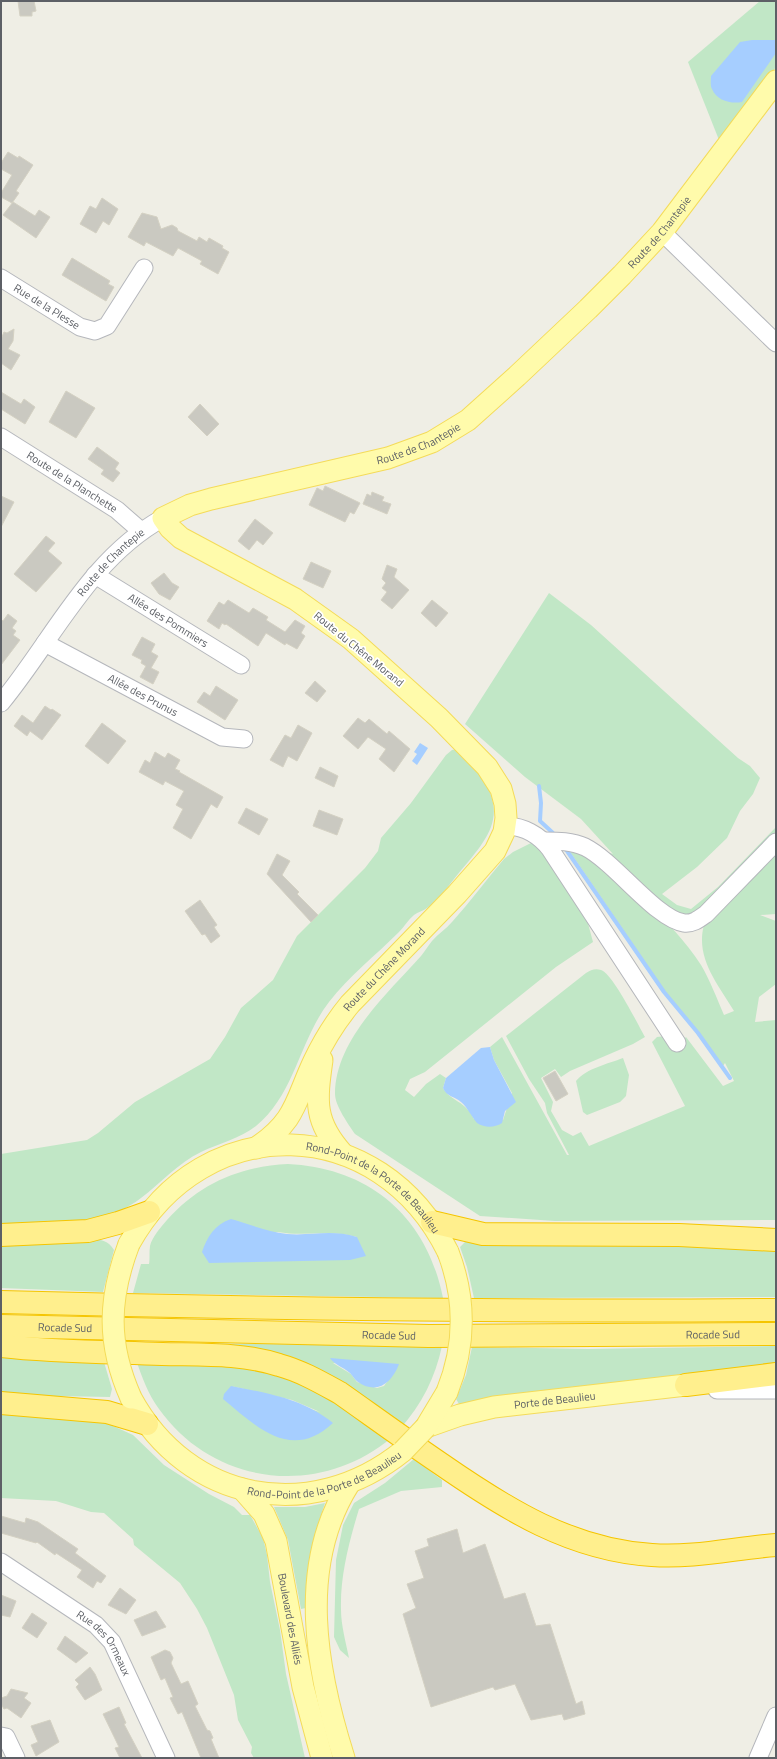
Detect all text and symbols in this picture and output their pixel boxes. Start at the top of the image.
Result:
street label: Route de Chantepie [624,192,695,272]
street label: Rue de la Plesse [11,280,83,333]
street label: Route de Chantepie [375,418,464,468]
street label: Route de la Planchette [24,447,121,517]
street label: Route de Chantepie [73,524,148,600]
street label: Allée des Pommiers [125,589,211,651]
street label: Route du Chêne Morand [311,608,408,690]
street label: Allée des Prunus [105,670,181,720]
street label: Route du Chêne Morand [339,923,429,1015]
street label: Rond-Point de la Porte de Beaulieu [305,1138,444,1236]
street label: Rocade Sud [38,1319,92,1336]
street label: Rocade Sud [362,1326,416,1344]
street label: Rocade Sud [686,1326,740,1343]
street label: Porte de Beaulieu [513,1387,596,1413]
street label: Rond-Point de la Porte de Beaulieu [246,1447,405,1503]
street label: Boulevard des Alliés [274,1572,307,1666]
street label: Rue des Ormeaux [73,1606,135,1678]

